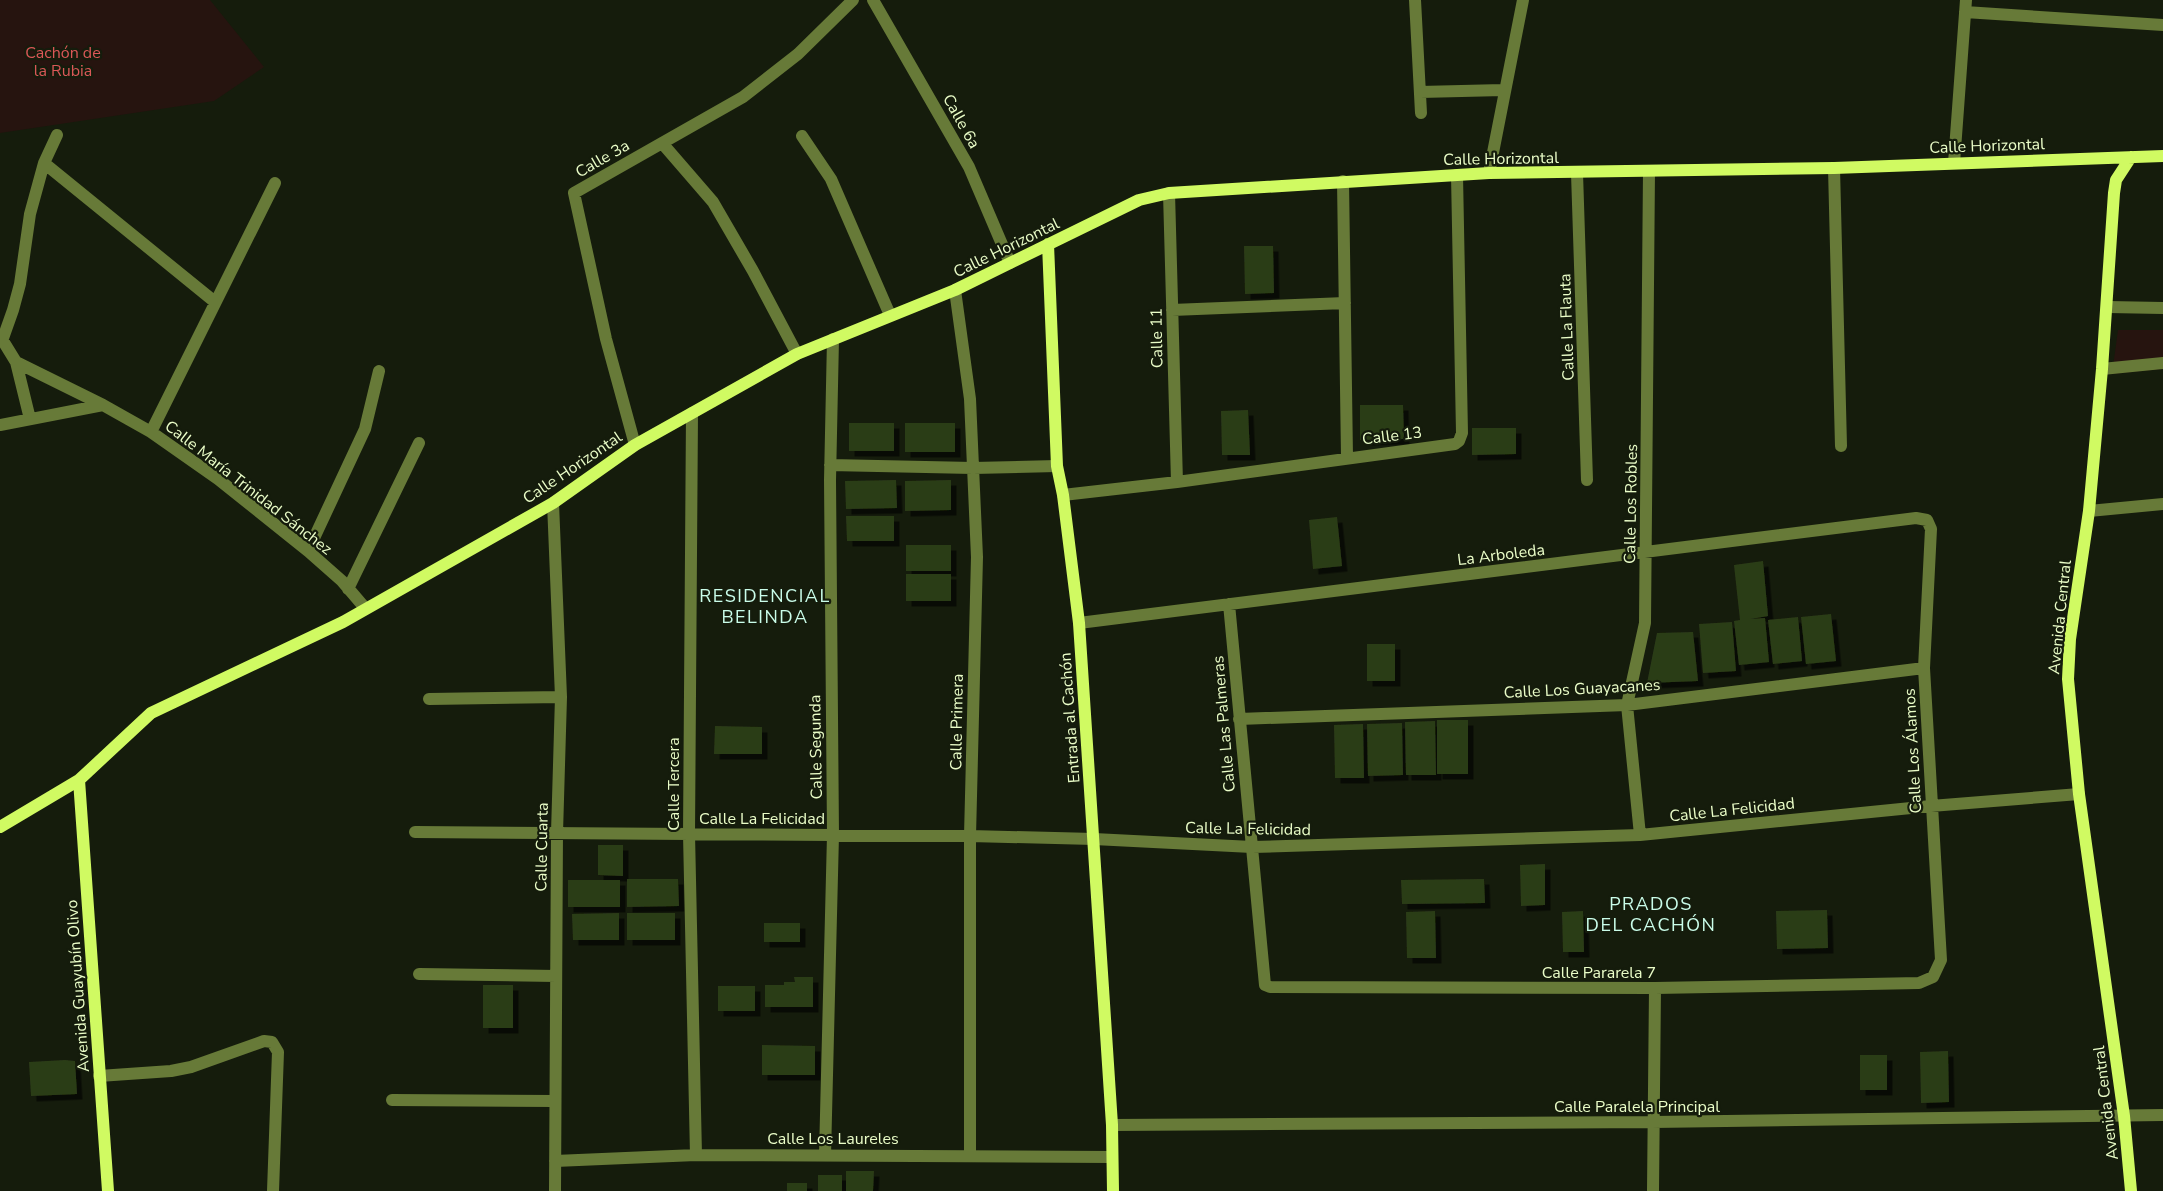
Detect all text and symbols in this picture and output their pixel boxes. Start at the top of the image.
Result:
park label: Cachón de la Rubia [25,42,101,82]
street label: Calle 6a [937,90,985,153]
street label: Calle Horizontal [1929,133,2045,159]
street label: Calle 3a [571,135,634,183]
street label: Calle Horizontal [1443,147,1559,171]
street label: Calle Horizontal [950,213,1063,283]
street label: Calle La Flauta [1554,273,1580,381]
street label: Calle 11 [1145,308,1169,368]
street label: Calle María Trinidad Sánchez [160,415,337,560]
street label: Calle 13 [1361,421,1423,451]
street label: Calle Horizontal [519,426,627,509]
street label: Calle Los Robles [1619,444,1643,564]
street label: La Arboleda [1456,539,1546,571]
street label: Avenida Central [2043,559,2077,675]
district label: RESIDENCIAL BELINDA [699,584,831,629]
street label: Entrada al Cachón [1054,652,1086,784]
street label: Calle Las Palmeras [1207,655,1241,793]
street label: Calle Primera [945,673,969,771]
street label: Calle Los Guayacanes [1503,674,1661,704]
street label: Calle Los Álamos [1899,688,1927,814]
street label: Calle Segunda [804,694,828,799]
street label: Calle Tercera [663,737,685,831]
street label: Calle La Felicidad [1668,792,1796,828]
street label: Calle Cuarta [530,802,554,892]
street label: Calle La Felicidad [699,808,825,830]
street label: Calle La Felicidad [1185,817,1311,841]
district label: PRADOS DEL CACHÓN [1586,892,1716,937]
street label: Avenida Guayubín Olivo [61,899,95,1073]
street label: Calle Pararela 7 [1542,962,1656,984]
street label: Avenida Central [2088,1044,2124,1161]
street label: Calle Paralela Principal [1554,1096,1720,1118]
street label: Calle Los Laureles [767,1128,899,1150]

